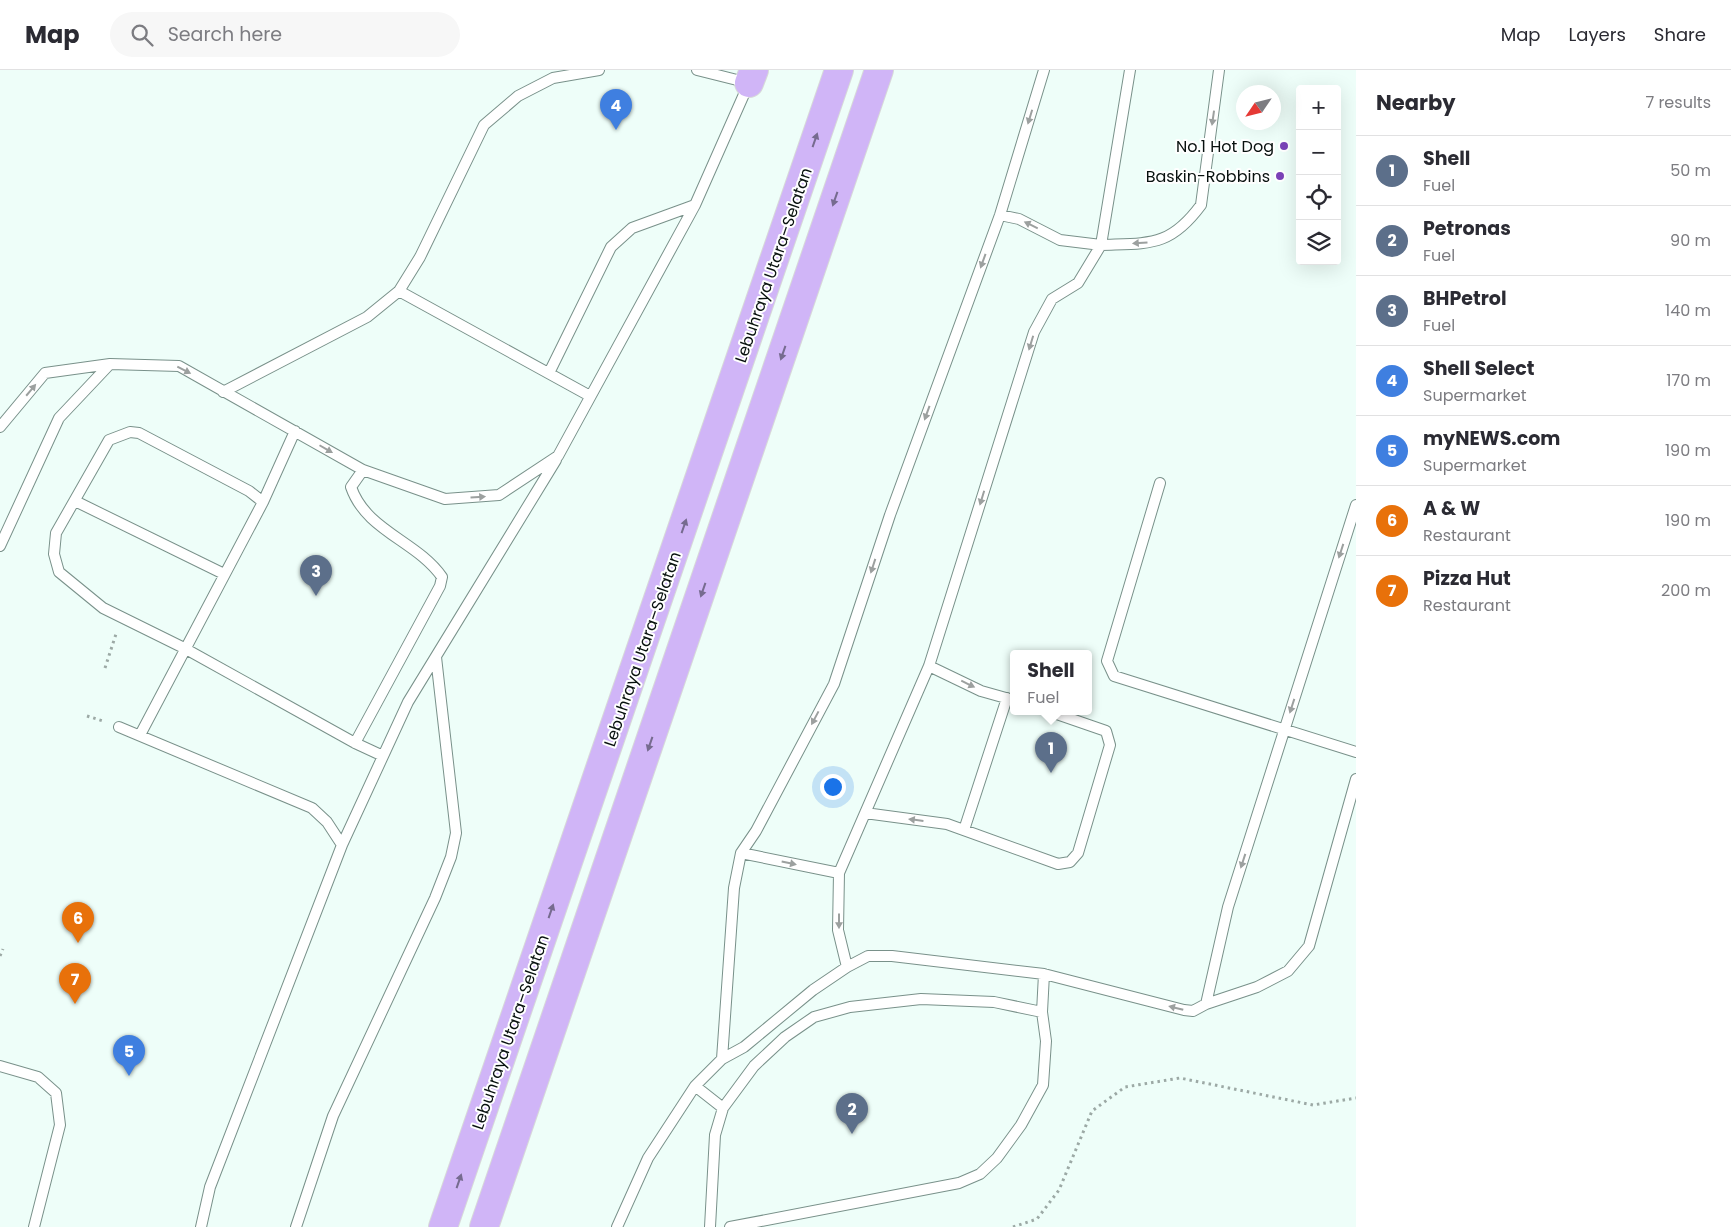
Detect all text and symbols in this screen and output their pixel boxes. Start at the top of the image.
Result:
search box [110,12,460,57]
text: Map [25,18,80,51]
icon: search [128,21,156,49]
text: Search here [168,21,282,48]
text: Map [1501,22,1541,47]
text: Layers [1569,22,1626,47]
text: Share [1654,22,1706,47]
north arrow [1236,85,1281,130]
map controls [1296,85,1341,265]
button: + [1296,85,1341,130]
text: Nearby [1376,88,1456,117]
pin: 4 [600,89,632,130]
text: 7 results [1645,91,1711,114]
one-way arrow [1025,109,1033,124]
one-way arrow [1208,111,1216,127]
button: − [1296,130,1341,175]
one-way arrow [812,132,820,147]
place label: No.1 Hot Dog [1176,135,1274,158]
marker: No.1 Hot Dog [1278,140,1290,152]
text: Shell [1423,145,1470,172]
text: 1 [1389,159,1395,182]
text: 50 m [1670,159,1711,182]
street label: Lebuhraya Utara–Selatan [729,164,818,366]
place label: Baskin-Robbins [1146,165,1270,188]
marker: Baskin-Robbins [1274,170,1286,182]
text: Fuel [1423,174,1455,197]
button: locate [1296,175,1341,220]
one-way arrow [831,192,839,207]
text: Petronas [1423,215,1511,242]
one-way arrow [1024,220,1038,228]
button: layers [1296,220,1341,265]
text: 2 [1387,229,1397,252]
text: 90 m [1670,229,1711,252]
one-way arrow [1132,240,1148,248]
text: Fuel [1423,244,1455,267]
one-way arrow [979,254,987,269]
text: BHPetrol [1423,285,1507,312]
text: 3 [1387,299,1397,322]
text: 140 m [1665,299,1711,322]
text: Fuel [1423,314,1455,337]
one-way arrow [1026,335,1034,350]
one-way arrow [779,346,787,361]
text: Shell Select [1423,355,1534,382]
one-way arrow [177,366,192,374]
text: 4 [1387,369,1397,392]
text: 170 m [1666,369,1711,392]
one-way arrow [26,384,37,397]
text: Supermarket [1423,384,1527,407]
one-way arrow [923,406,930,421]
text: myNEWS.com [1423,425,1560,452]
text: 5 [1387,439,1397,462]
text: 190 m [1665,439,1711,462]
one-way arrow [319,445,334,453]
text: Supermarket [1423,454,1527,477]
one-way arrow [978,490,985,505]
one-way arrow [470,493,486,501]
text: A & W [1423,495,1480,522]
text: 6 [1387,509,1397,532]
text: 190 m [1665,509,1711,532]
one-way arrow [680,518,688,533]
text: Restaurant [1423,524,1511,547]
one-way arrow [1337,544,1345,559]
street label: Lebuhraya Utara–Selatan [598,548,687,750]
pin: 3 [300,555,332,596]
one-way arrow [868,559,876,574]
text: Pizza Hut [1423,565,1511,592]
text: 7 [1388,579,1396,602]
text: 200 m [1661,579,1711,602]
one-way arrow [699,582,706,597]
text: Restaurant [1423,594,1511,617]
popup [1010,650,1092,715]
text: Shell [1027,657,1075,684]
one-way arrow [960,680,975,688]
text: Fuel [1027,686,1059,709]
one-way arrow [1288,699,1296,714]
one-way arrow [811,711,820,725]
pin: 1 [1035,732,1067,773]
one-way arrow [646,736,654,751]
your location [820,774,846,800]
one-way arrow [908,816,924,824]
one-way arrow [1238,853,1246,868]
one-way arrow [782,859,797,867]
pin: 6 [62,902,94,943]
one-way arrow [548,903,556,918]
one-way arrow [834,913,842,929]
street label: Lebuhraya Utara–Selatan [466,931,555,1133]
pin: 7 [59,963,91,1004]
one-way arrow [1168,1004,1183,1012]
pin: 5 [113,1035,145,1076]
pin: 2 [836,1093,868,1134]
one-way arrow [455,1173,463,1188]

